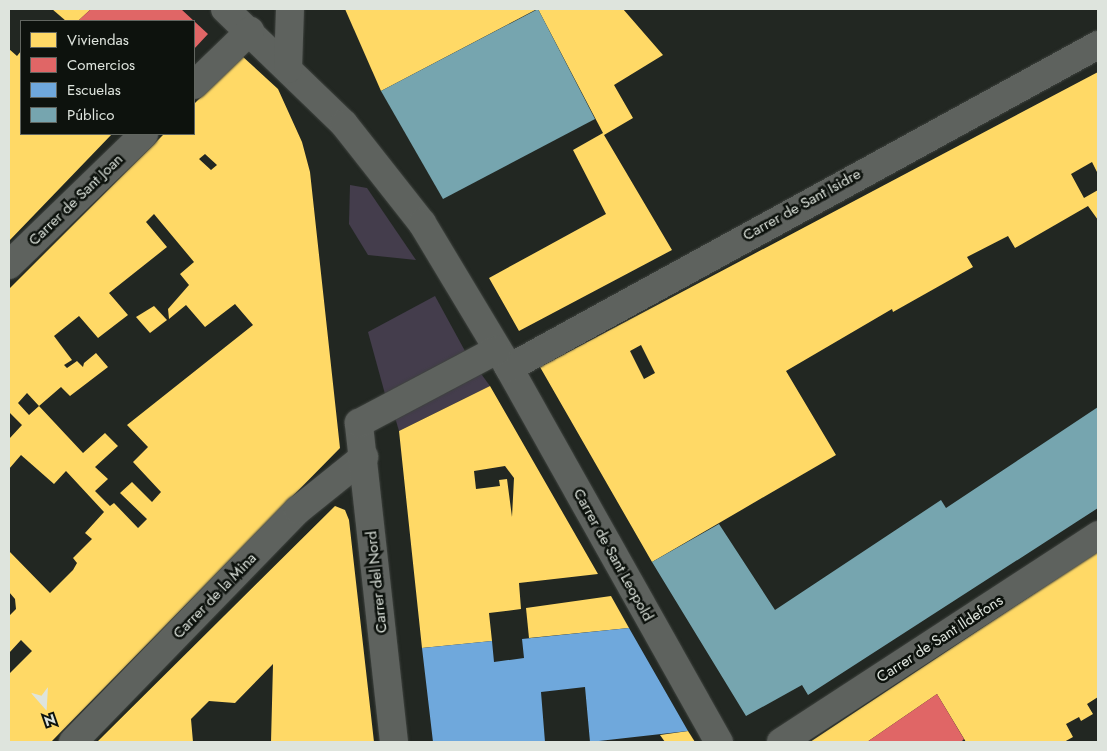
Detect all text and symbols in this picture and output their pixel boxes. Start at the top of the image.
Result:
legend [20,20,195,135]
text: Viviendas [67,29,129,51]
text: Comercios [67,54,135,76]
text: Escuelas [67,79,121,101]
text: Público [67,104,114,126]
street label: Carrer de Sant Joan [25,150,127,250]
street label: Carrer de Sant Isidre [740,165,864,245]
street label: Carrer de Sant Leopold [569,486,657,624]
street label: Carrer del Nord [363,530,391,634]
street label: Carrer de la Mina [170,549,260,643]
street label: Carrer de Sant Ildefons [873,591,1007,687]
north arrow [20,681,70,731]
text: N [41,709,58,731]

